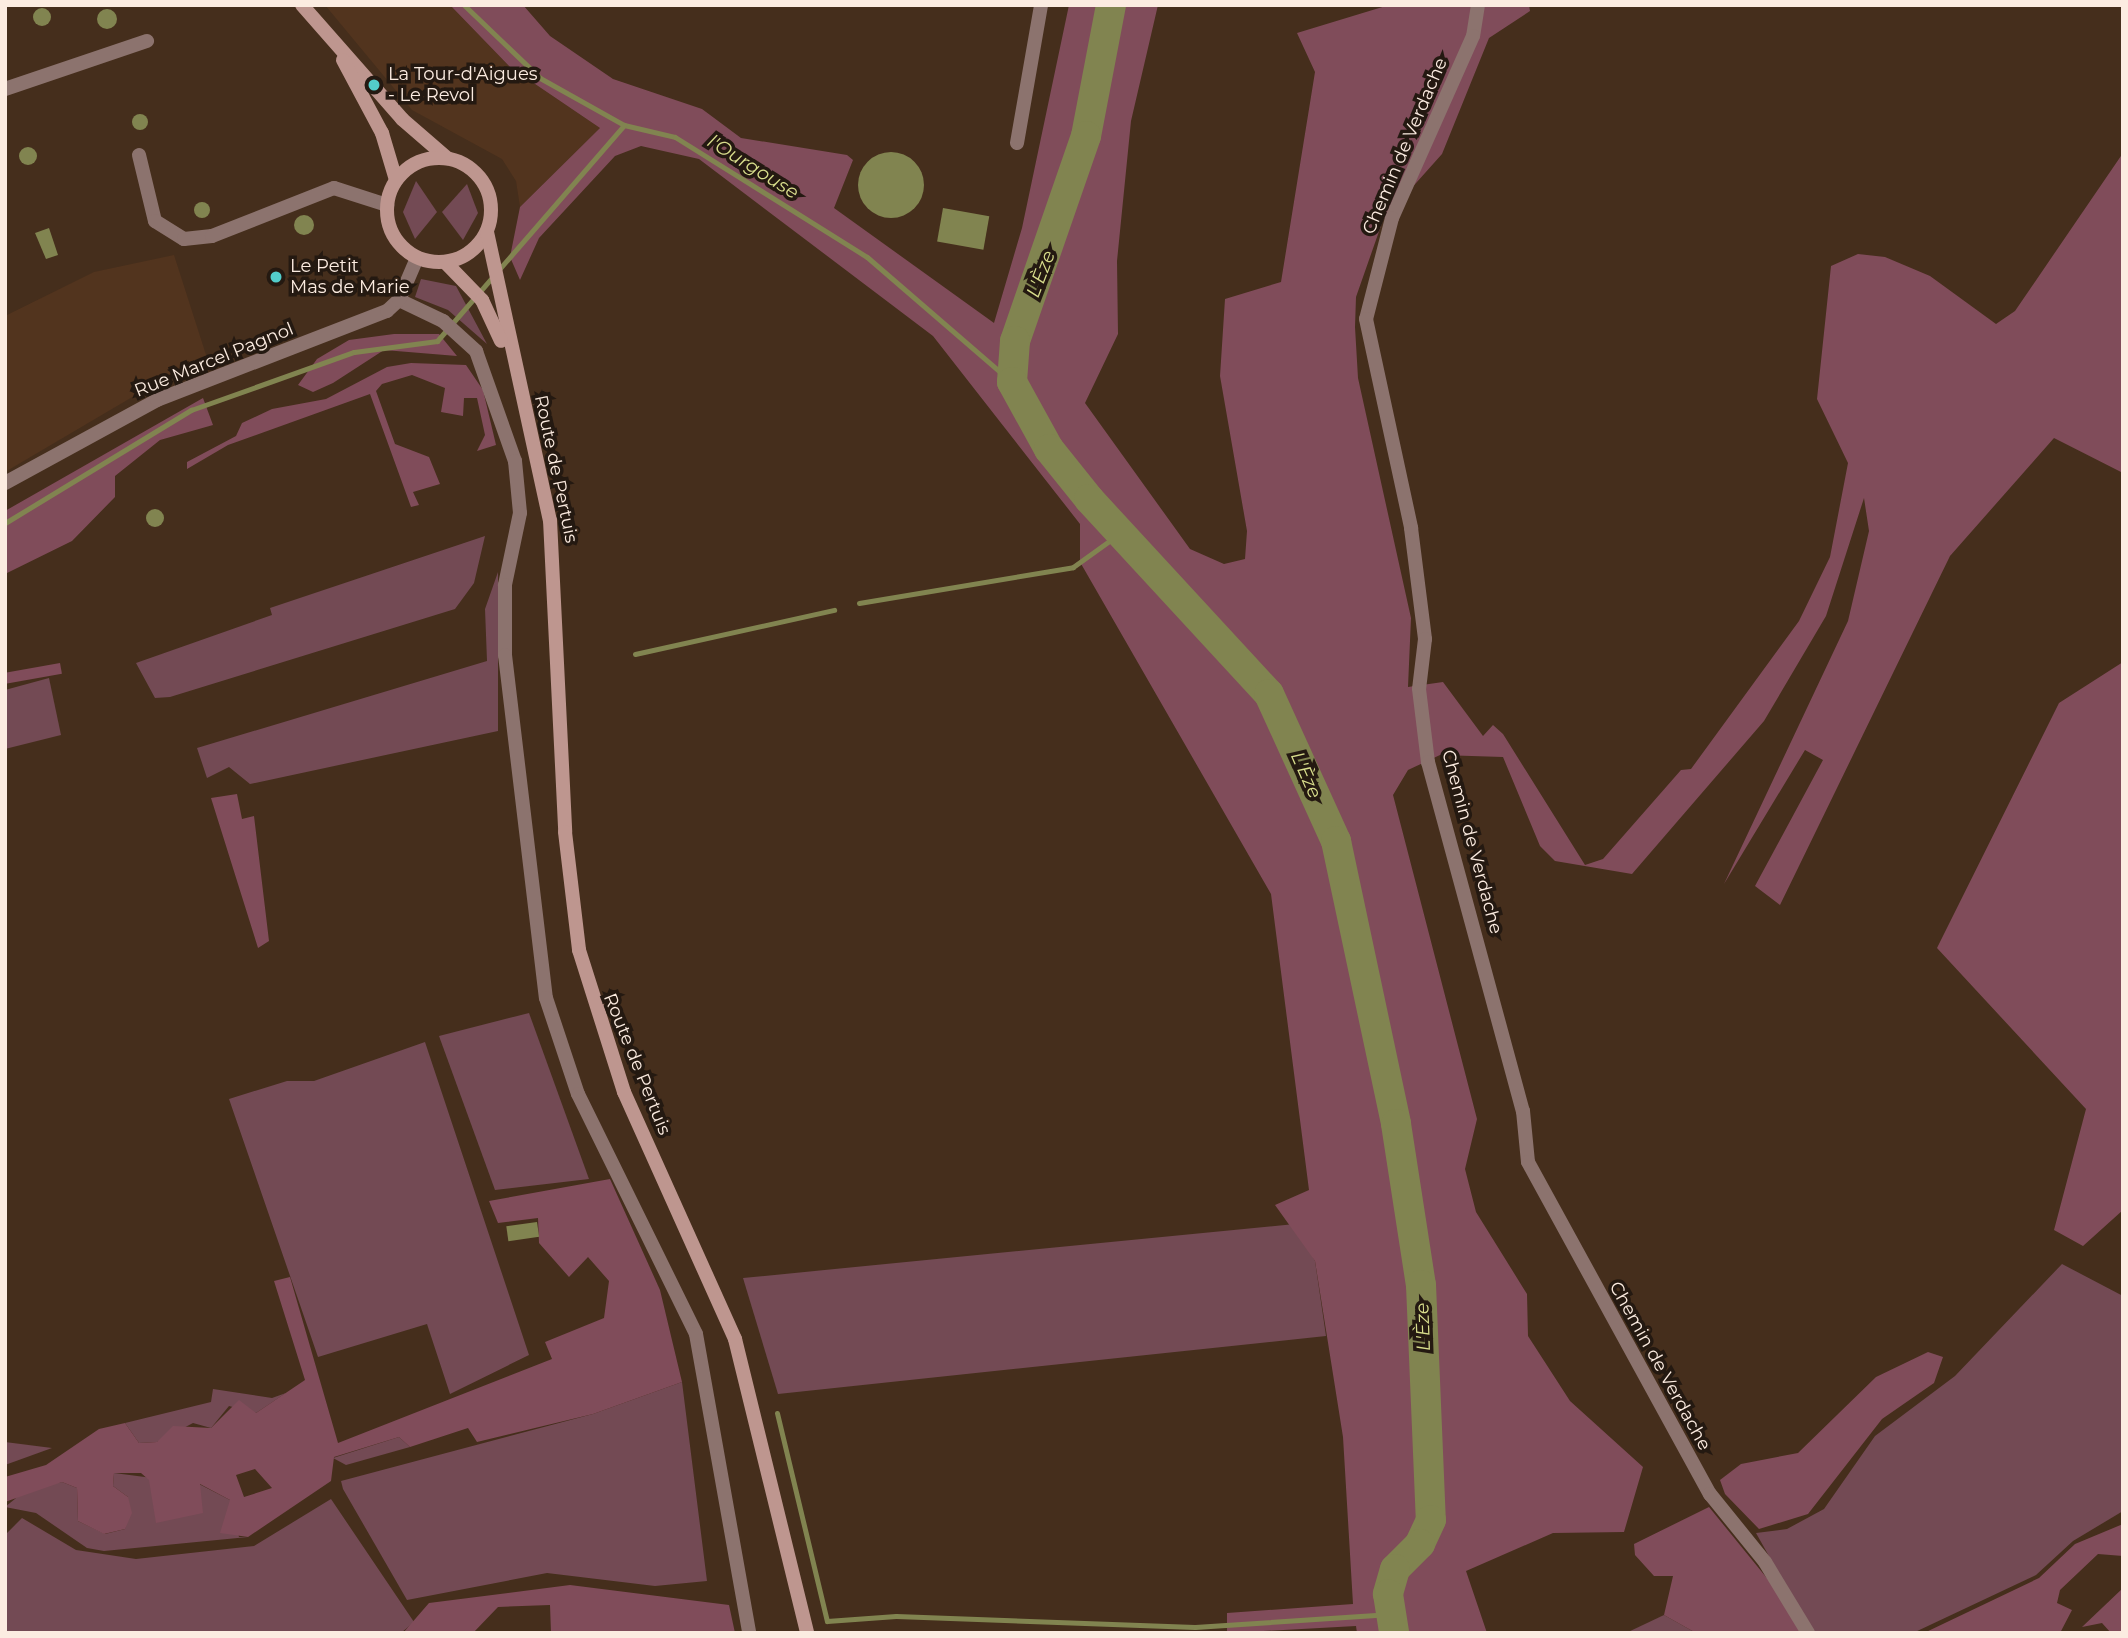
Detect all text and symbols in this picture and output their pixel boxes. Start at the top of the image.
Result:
street label: Chemin de Verdache [1358,54,1452,238]
place label: La Tour-d'Aigues - Le Revol [388,64,538,106]
marker: La Tour-d'Aigues - Le Revol [366,77,382,93]
water label: l'Ourgouse [703,130,803,204]
water label: L'Èze [1022,247,1060,301]
place label: Le Petit Mas de Marie [290,256,410,298]
marker: Le Petit Mas de Marie [268,269,284,285]
street label: Rue Marcel Pagnol [131,318,297,402]
street label: Route de Pertuis [530,393,582,545]
water label: L'Èze [1286,748,1326,802]
street label: Chemin de Verdache [1437,748,1507,936]
street label: Route de Pertuis [599,990,675,1138]
street label: Chemin de Verdache [1605,1278,1715,1454]
water label: L'Èze [1411,1302,1435,1352]

